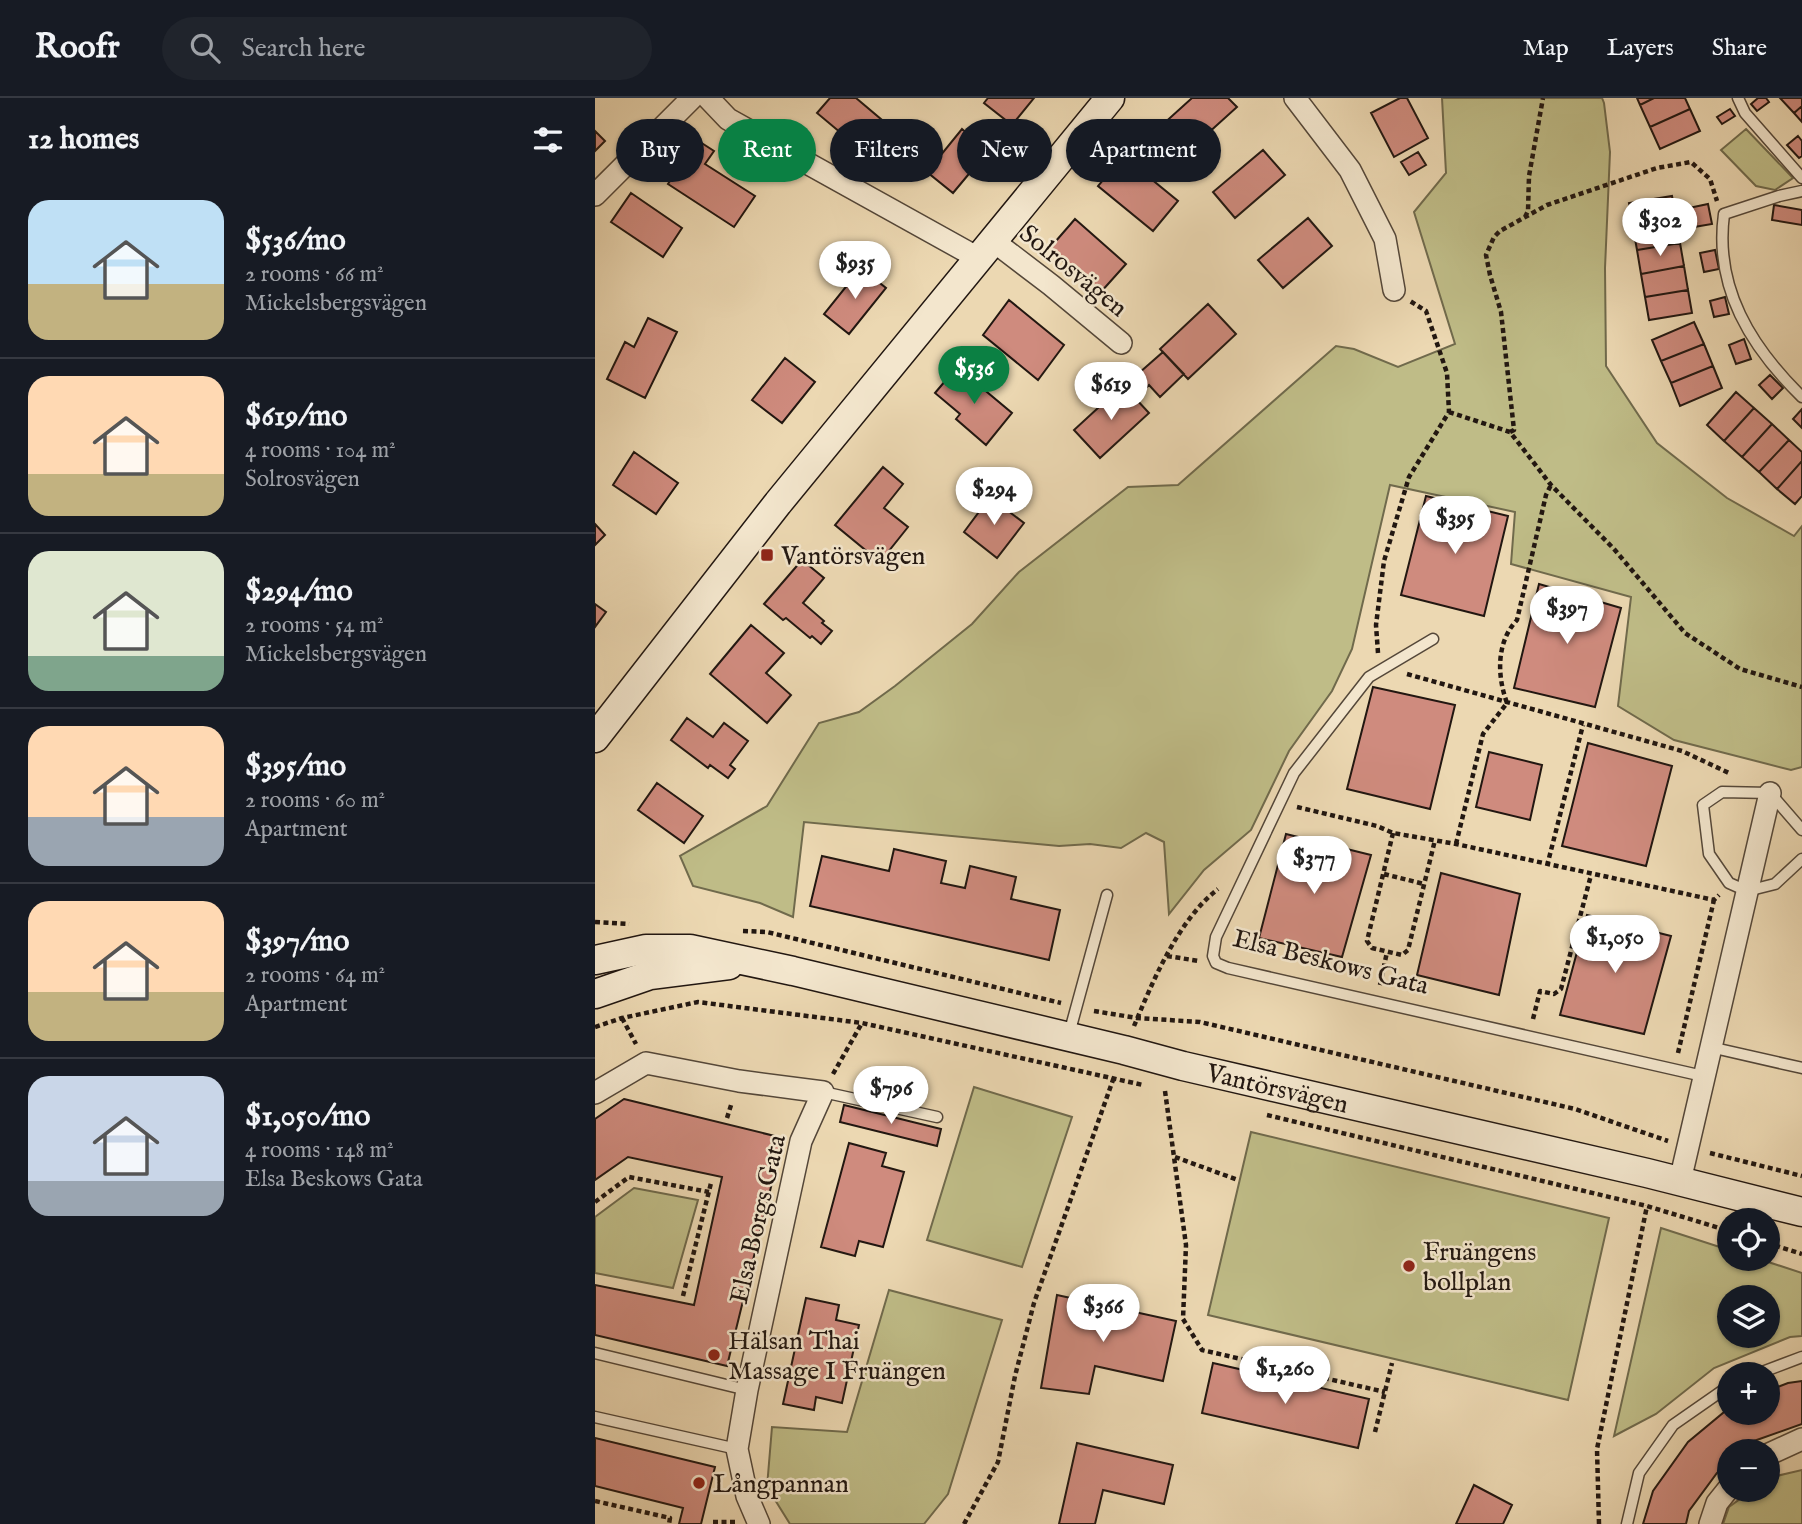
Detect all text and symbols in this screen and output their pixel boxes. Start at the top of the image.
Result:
search box [162,17,652,80]
text: Roofr [35,27,120,69]
icon: search [186,29,224,67]
text: Search here [242,32,365,65]
text: Map [1523,33,1569,64]
text: Layers [1607,33,1674,64]
text: Share [1712,33,1767,64]
chip: Buy [616,119,704,182]
chip: Rent [718,119,816,182]
chip: Filters [830,119,943,182]
chip: New [957,119,1052,182]
chip: Apartment [1066,119,1221,182]
text: 12 homes [28,121,139,159]
icon: filters [529,121,567,159]
pin: $302 [1619,198,1701,258]
text: $302 [1638,206,1682,235]
street label: Solrosvägen [1012,218,1134,325]
text: $536/mo [245,222,346,260]
icon: home [84,228,168,312]
pin: $935 [814,242,896,301]
text: $935 [835,249,875,278]
text: 2 rooms · 66 m² [245,260,384,289]
text: Mickelsbergsvägen [245,289,427,318]
pin: $536 [933,346,1015,406]
text: $536 [954,354,994,383]
pin: $619 [1070,362,1152,422]
text: $619 [1091,370,1131,399]
text: $619/mo [245,398,348,436]
icon: home [84,404,168,488]
text: 4 rooms · 104 m² [245,436,396,465]
text: Solrosvägen [245,465,360,494]
pin: $294 [953,468,1035,527]
text: $294 [972,475,1016,504]
pin: $395 [1414,496,1496,556]
text: $395 [1435,504,1475,533]
place label: Vantörsvägen [780,540,926,573]
marker: Vantörsvägen [759,547,775,563]
text: $294/mo [245,573,353,611]
icon: home [84,579,168,663]
pin: $397 [1526,587,1608,646]
text: $397 [1546,594,1588,623]
text: 2 rooms · 54 m² [245,611,384,640]
text: Mickelsbergsvägen [245,640,427,669]
text: $395/mo [245,748,346,786]
icon: home [84,754,168,838]
text: 2 rooms · 60 m² [245,786,385,815]
text: Apartment [245,815,348,844]
pin: $377 [1273,836,1355,896]
text: $377 [1293,844,1335,873]
pin: $1,050 [1558,916,1672,975]
street label: Elsa Beskows Gata [1229,922,1433,1003]
text: $397/mo [245,923,349,961]
text: $1,050 [1586,923,1644,952]
icon: home [84,929,168,1013]
text: 2 rooms · 64 m² [245,961,385,990]
text: Apartment [245,990,348,1019]
street label: Vantörsvägen [1202,1057,1352,1122]
pin: $796 [850,1066,932,1126]
text: $796 [869,1074,913,1103]
text: $1,050/mo [245,1098,370,1136]
icon: home [84,1104,168,1188]
street label: Elsa Borgs Gata [723,1131,794,1307]
text: 4 rooms · 148 m² [245,1136,394,1165]
text: Elsa Beskows Gata [245,1165,423,1194]
map controls [1717,1208,1780,1502]
button: locate [1717,1208,1780,1271]
place label: Fruängens bollplan [1423,1236,1536,1299]
marker: Fruängens bollplan [1401,1258,1417,1274]
pin: $366 [1062,1284,1144,1344]
button: layers [1717,1285,1780,1348]
text: $366 [1083,1292,1123,1321]
place label: Hälsan Thai Massage I Fruängen [728,1325,946,1388]
pin: $1,260 [1228,1346,1342,1406]
marker: Hälsan Thai Massage I Fruängen [706,1347,722,1363]
text: $1,260 [1255,1354,1315,1383]
button: + [1717,1362,1780,1425]
button: − [1717,1439,1780,1502]
place label: Långpannan [713,1468,849,1501]
marker: Långpannan [691,1475,707,1491]

